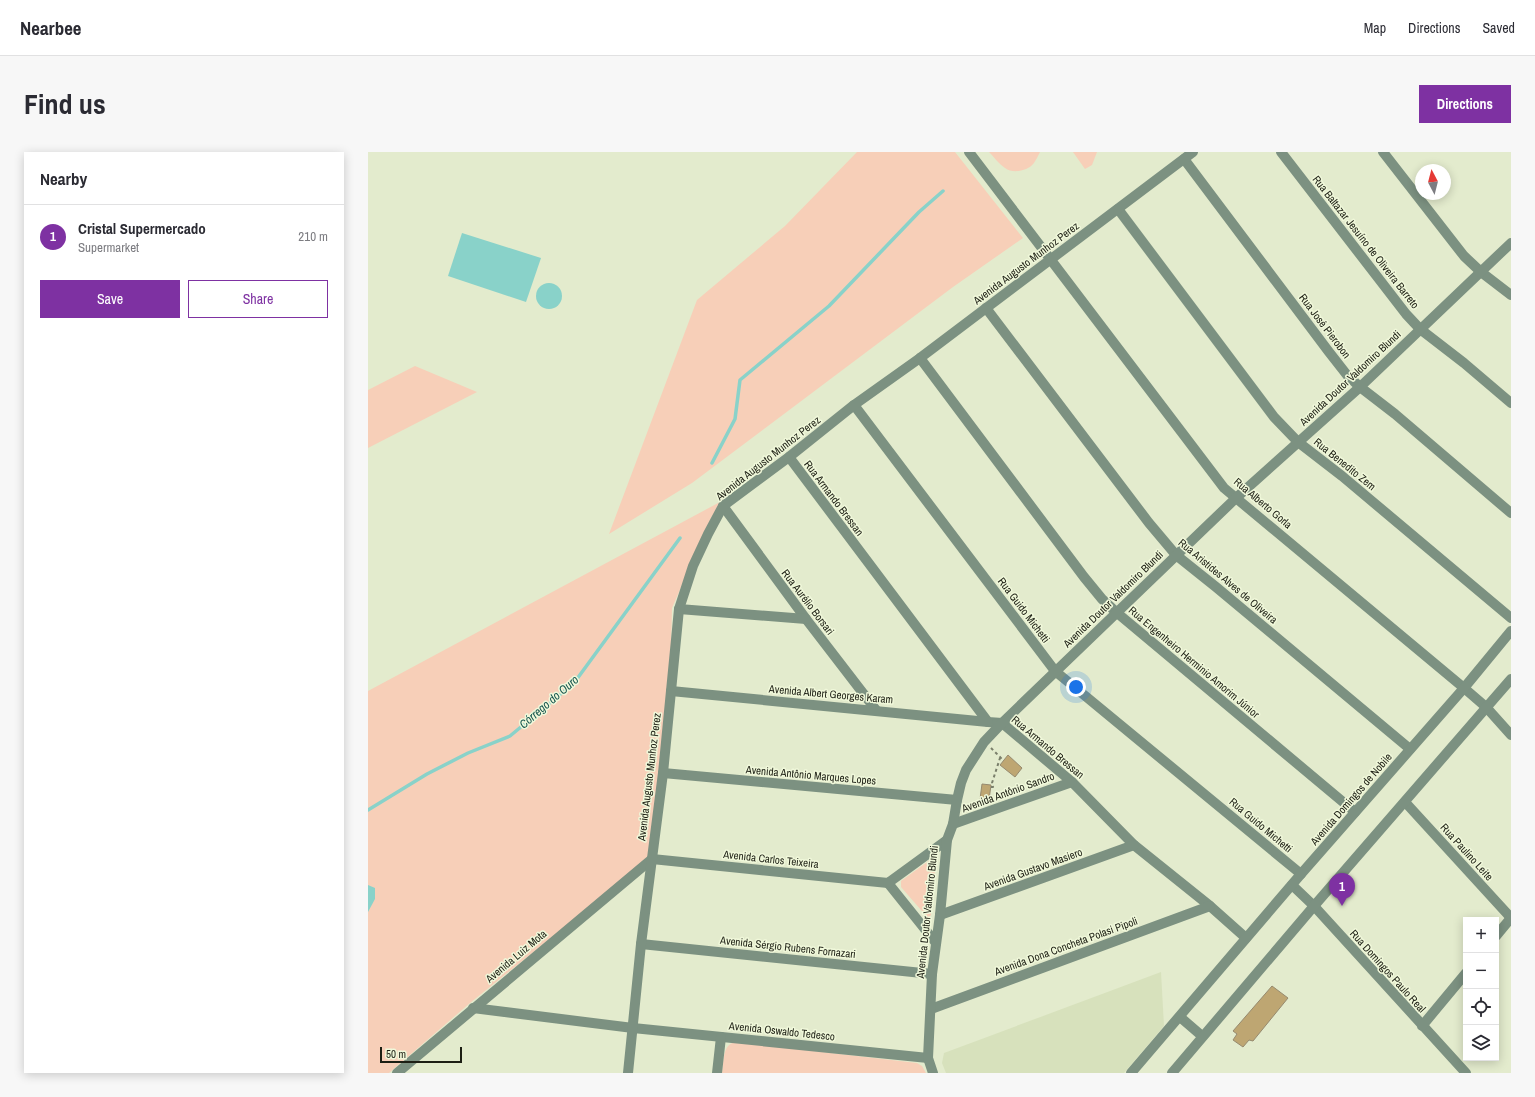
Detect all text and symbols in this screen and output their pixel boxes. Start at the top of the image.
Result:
text: Nearbee [20,15,81,41]
text: Map [1364,19,1386,37]
text: Directions [1408,19,1460,37]
text: Saved [1482,19,1515,37]
text: Find us [24,85,106,123]
button: Directions [1419,85,1511,123]
north arrow [1415,164,1451,200]
text: Nearby [40,167,87,190]
street label: Rua Baltazar Jesuíno de Oliveira Barreto [1310,173,1422,311]
text: Cristal Supermercado [78,218,206,239]
street label: Avenida Augusto Munhoz Perez [970,218,1082,308]
text: 1 [50,228,56,245]
text: 210 m [298,228,328,245]
text: Supermarket [78,239,139,256]
button: Save [40,280,180,318]
button: Share [188,280,328,318]
street label: Rua José Pierobon [1296,291,1354,361]
street label: Avenida Doutor Valdomiro Blundi [1296,327,1404,429]
street label: Avenida Augusto Munhoz Perez [712,413,823,504]
street label: Rua Benedito Zem [1311,435,1379,493]
street label: Rua Armando Bressan [801,458,867,538]
street label: Rua Alberto Gorla [1231,475,1295,531]
street label: Rua Aristides Alves de Oliveira [1176,536,1280,626]
street label: Avenida Doutor Valdomiro Blundi [1059,548,1166,651]
street label: Rua Aurélio Borsari [779,566,837,638]
street label: Rua Guido Michetti [995,575,1053,645]
street label: Rua Engenheiro Herminio Amorim Júnior [1126,603,1262,721]
water label: Córrego do Ouro [516,671,583,732]
your location [1066,677,1086,697]
street label: Avenida Albert Georges Karam [767,682,894,706]
street label: Avenida Augusto Munhoz Perez [634,712,664,843]
street label: Rua Armando Bressan [1009,712,1087,782]
street label: Avenida Domingos de Nobile [1306,750,1395,849]
street label: Avenida Antônio Marques Lopes [744,762,877,788]
street label: Avenida Antônio Sandro [959,769,1056,816]
street label: Rua Guido Michetti [1227,794,1295,856]
street label: Rua Paulino Leite [1438,820,1496,884]
street label: Avenida Doutor Valdomiro Blundi [913,845,941,980]
street label: Avenida Gustavo Masiero [981,845,1084,894]
street label: Avenida Carlos Teixeira [722,847,819,871]
pin: 1 [1329,873,1355,906]
street label: Avenida Dona Concheta Polasi Pipoli [992,914,1139,979]
map controls [1463,917,1499,1061]
button: + [1463,917,1499,953]
street label: Avenida Luiz Mota [482,927,549,986]
street label: Rua Domingos Paulo Real [1347,927,1429,1015]
street label: Avenida Sérgio Rubens Fornazari [718,933,857,961]
button: − [1463,953,1499,989]
button: locate [1463,989,1499,1025]
street label: Avenida Oswaldo Tedesco [727,1018,836,1044]
button: layers [1463,1025,1499,1061]
scale bar [380,1045,462,1064]
text: 50 m [386,1047,406,1061]

